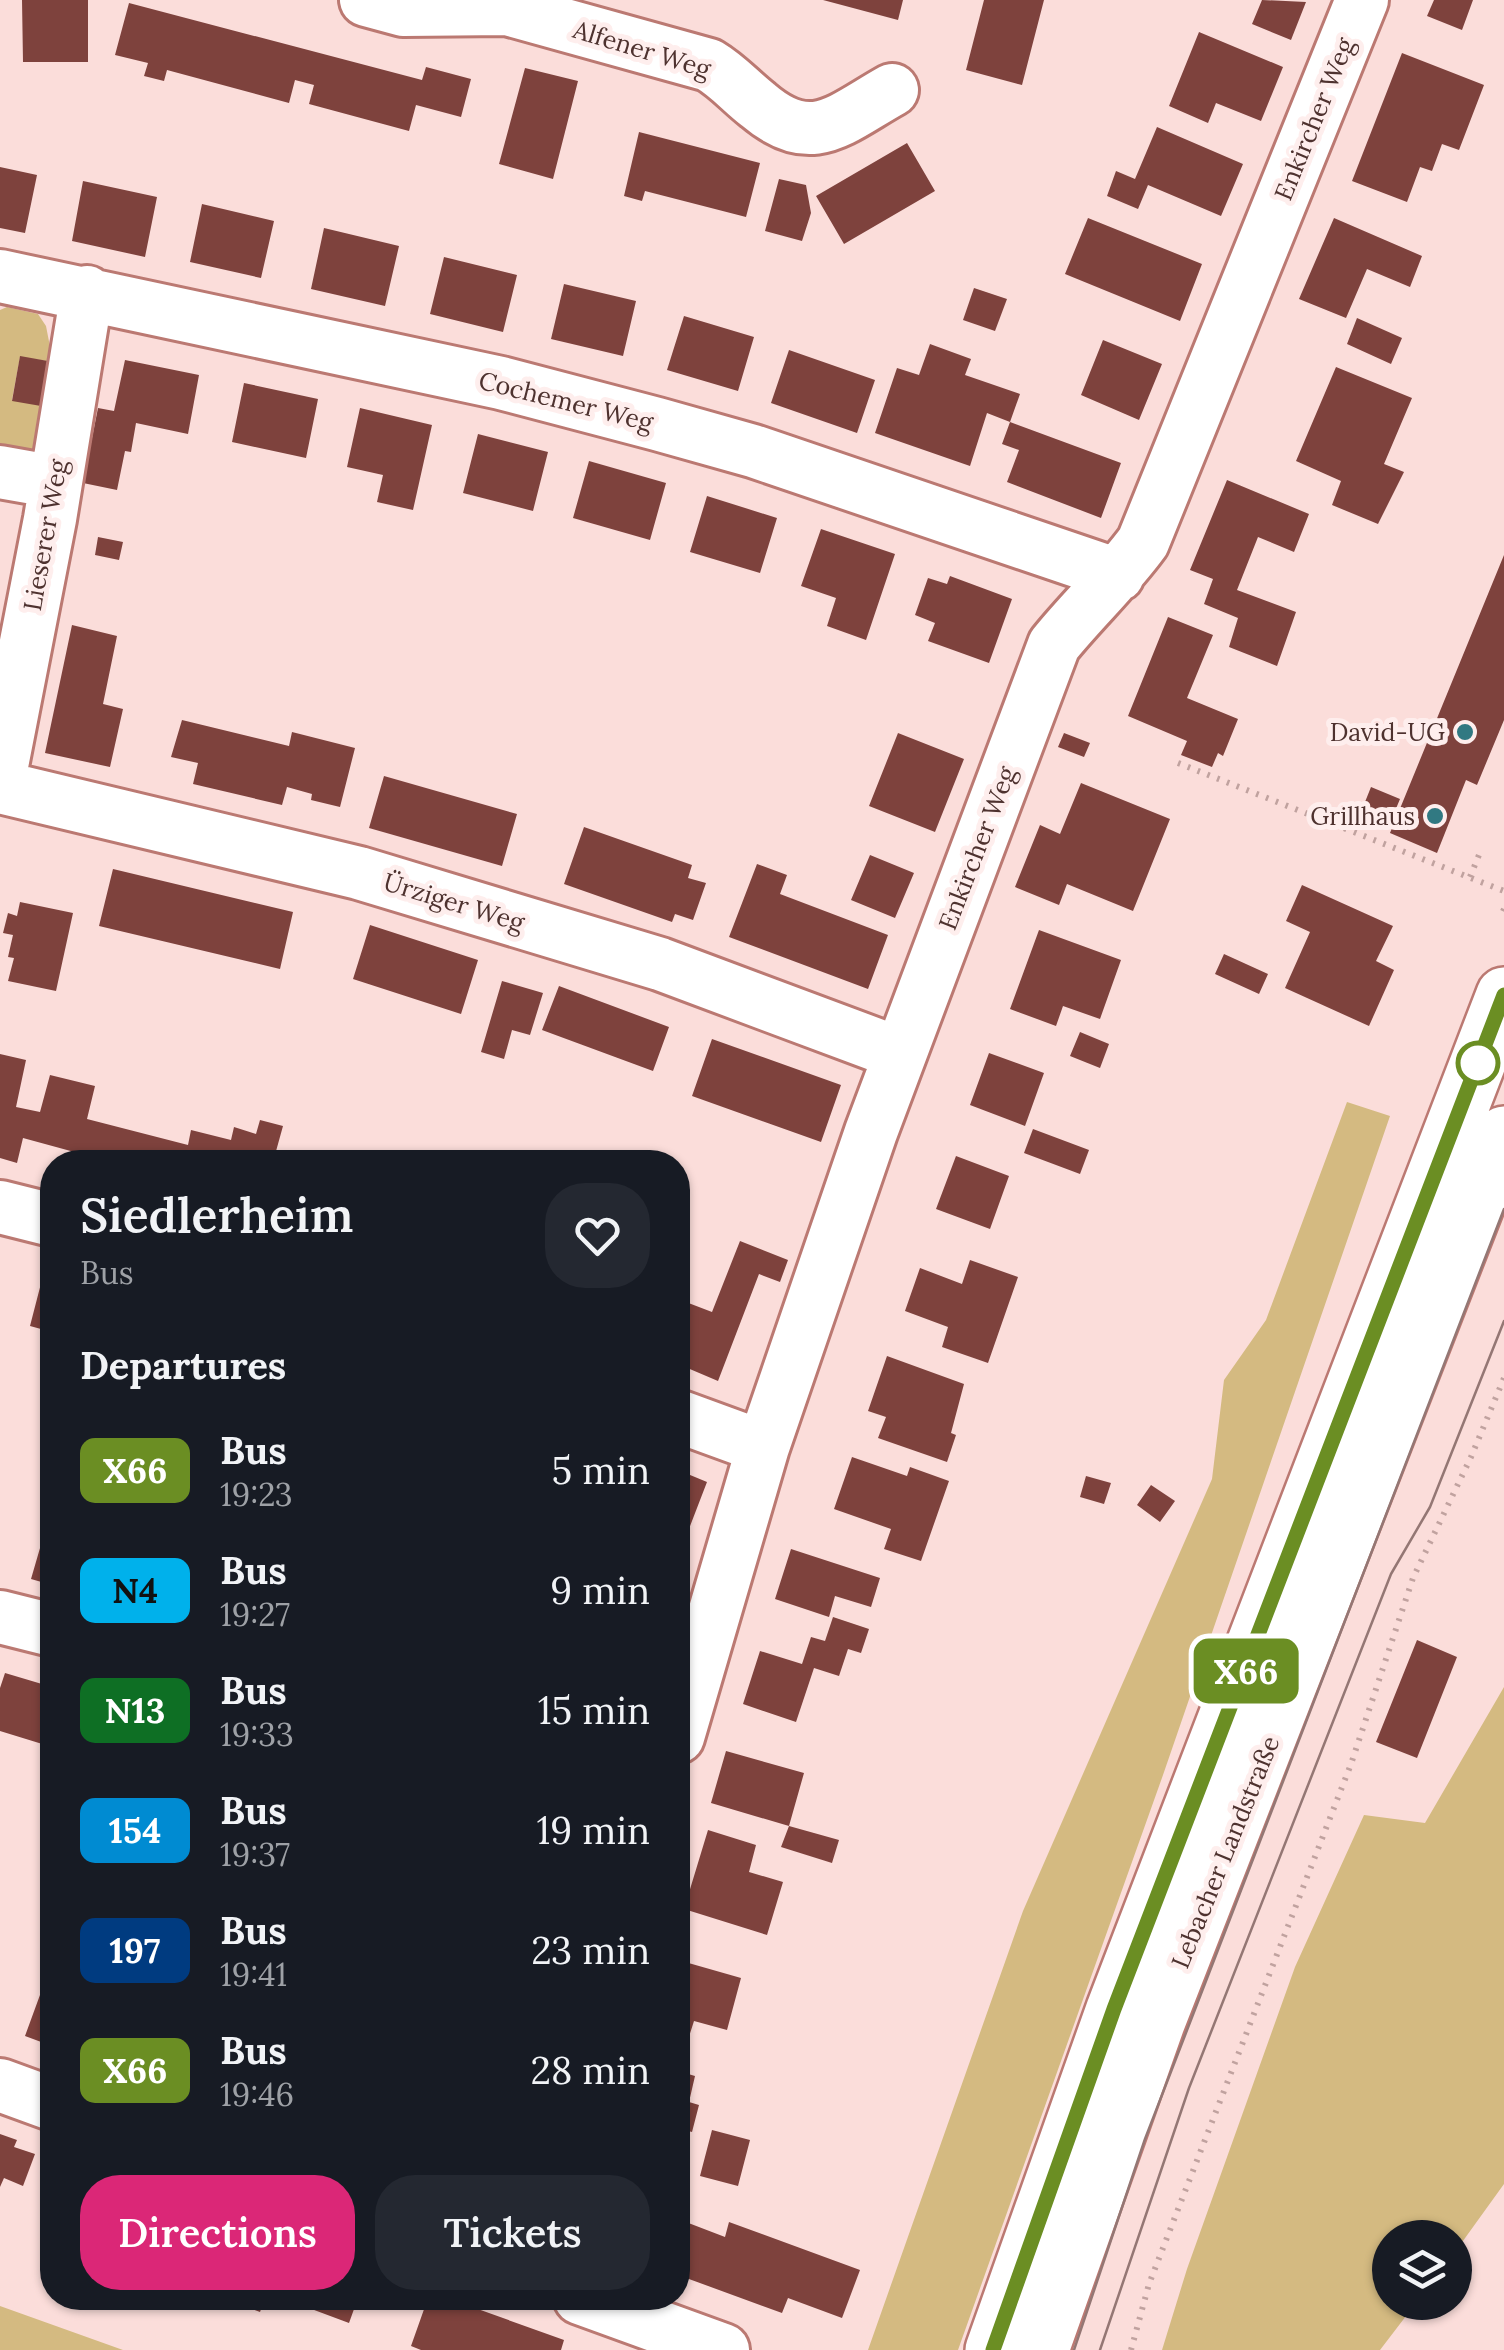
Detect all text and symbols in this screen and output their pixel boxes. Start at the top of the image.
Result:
street label: Alfener Weg [569,13,716,85]
street label: Enkircher Weg [1267,32,1362,205]
street label: Cochemer Weg [476,364,658,438]
street label: Lieserer Weg [16,456,74,613]
place label: David-UG [1330,716,1445,748]
marker: David-UG [1454,721,1476,743]
street label: Enkircher Weg [931,761,1023,934]
place label: Grillhaus [1310,800,1415,832]
marker: Grillhaus [1424,805,1446,827]
street label: Ürziger Weg [380,865,529,939]
unlabelled marker [1457,1042,1499,1084]
button: heart [545,1183,650,1288]
text: Siedlerheim [80,1184,353,1245]
text: Bus [80,1252,134,1293]
text: Departures [80,1341,286,1389]
text: Bus [220,1426,287,1474]
text: 5 min [552,1446,650,1494]
text: X66 [103,1448,167,1493]
text: 19:23 [220,1474,293,1515]
text: Bus [220,1546,287,1594]
text: 9 min [550,1566,650,1614]
text: N4 [112,1568,158,1613]
text: 19:27 [220,1594,290,1635]
line badge: X66 [1188,1638,1304,1704]
text: X66 [1214,1649,1278,1694]
text: Bus [220,1666,287,1714]
text: 15 min [538,1686,650,1734]
text: N13 [105,1688,165,1733]
text: 19:33 [220,1714,294,1755]
street label: Lebacher Landstraße [1164,1731,1286,1973]
text: Bus [220,1786,287,1834]
text: 19 min [536,1806,650,1854]
text: 154 [109,1808,161,1853]
text: 19:37 [220,1834,290,1875]
text: Bus [220,1906,287,1954]
text: 23 min [531,1926,650,1974]
text: 197 [110,1928,160,1973]
text: 19:41 [220,1954,287,1995]
text: Bus [220,2026,287,2074]
text: 28 min [531,2046,650,2094]
text: X66 [103,2048,167,2093]
text: 19:46 [220,2074,294,2115]
button: Directions [80,2175,355,2290]
button: Tickets [375,2175,650,2290]
map controls [1372,2220,1472,2320]
button: layers [1372,2220,1472,2320]

